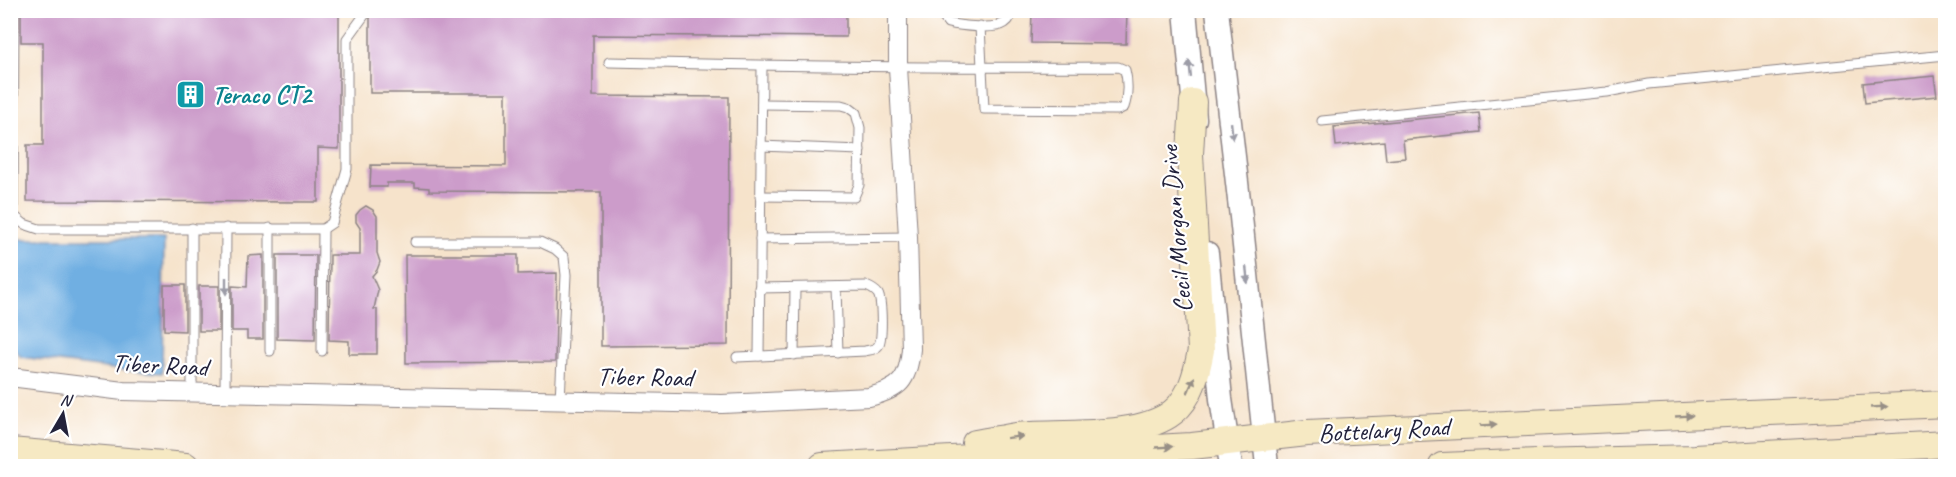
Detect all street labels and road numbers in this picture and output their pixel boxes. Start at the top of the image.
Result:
street label: Cecil Morgan Drive [1152,143,1200,314]
street label: Tiber Road [111,346,213,384]
street label: Tiber Road [597,360,697,394]
street label: Bottelary Road [1317,410,1454,450]

